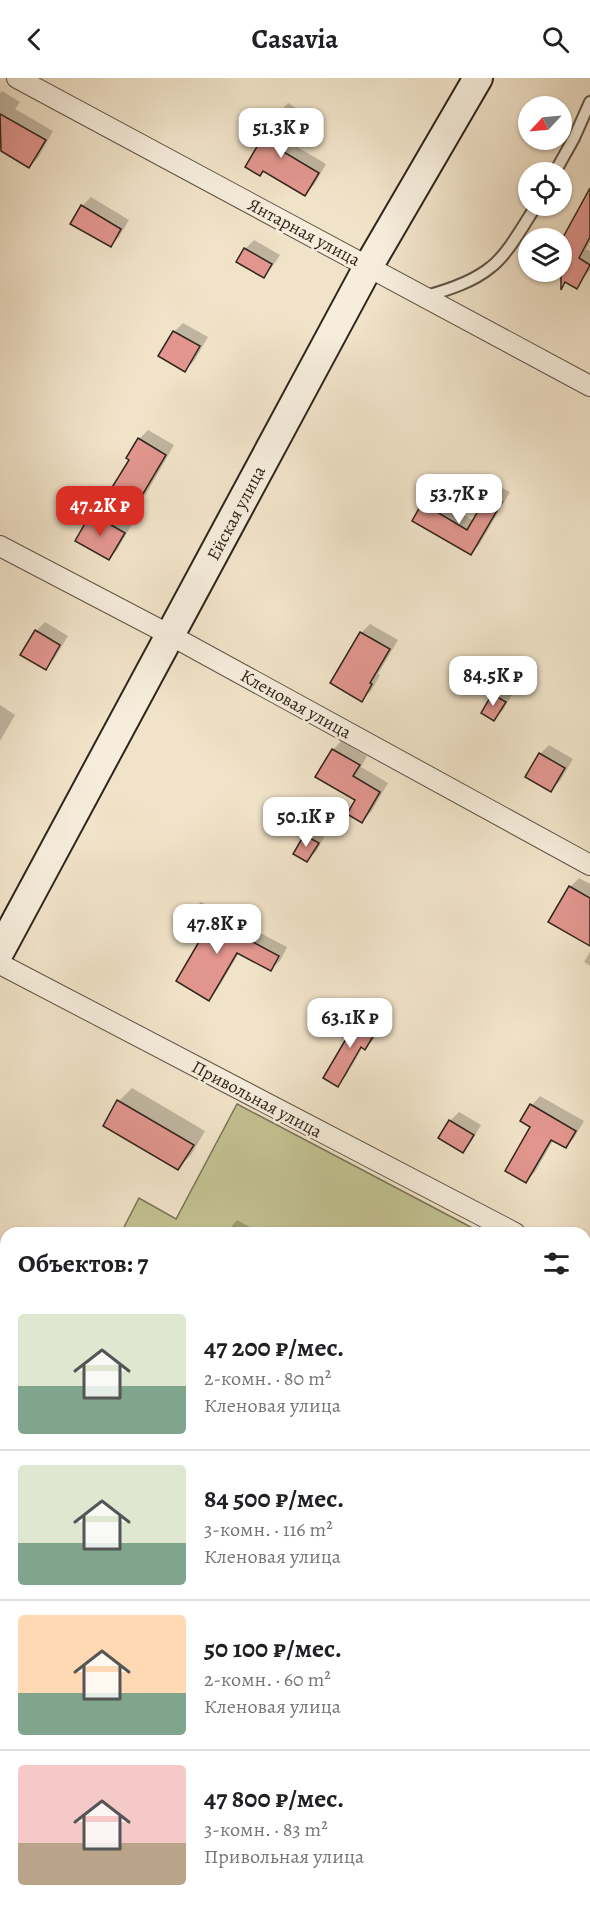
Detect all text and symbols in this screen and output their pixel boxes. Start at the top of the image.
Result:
text: Casavia [252,21,338,57]
icon: back [18,23,51,56]
icon: search [539,23,572,56]
north arrow [518,96,572,150]
map controls [518,96,572,282]
pin: 51.3K ₽ [226,108,336,159]
text: 51.3K ₽ [253,114,309,141]
button: locate [518,162,572,216]
street label: Янтарная улица [244,192,365,272]
button: layers [518,228,572,282]
street label: Ейская улица [201,461,271,565]
pin: 53.7K ₽ [404,474,514,525]
text: 53.7K ₽ [430,480,488,507]
pin: 47.2K ₽ [45,486,155,537]
text: 47.2K ₽ [70,492,130,519]
pin: 84.5K ₽ [438,656,548,707]
text: 84.5K ₽ [463,662,523,689]
street label: Кленовая улица [236,664,356,745]
pin: 50.1K ₽ [251,797,361,848]
text: 50.1K ₽ [277,803,335,830]
pin: 47.8K ₽ [162,904,272,955]
text: 47.8K ₽ [187,910,247,937]
pin: 63.1K ₽ [295,998,405,1049]
text: 63.1K ₽ [321,1004,379,1031]
street label: Привольная улица [188,1055,327,1144]
text: Объектов: 7 [18,1246,148,1281]
icon: filters [540,1247,573,1280]
text: 47 200 ₽/мес. [204,1330,344,1365]
icon: home [66,1338,138,1410]
text: 2-комн. · 80 m² [204,1365,331,1392]
text: Кленовая улица [204,1392,341,1419]
text: 84 500 ₽/мес. [204,1481,344,1516]
icon: home [66,1489,138,1561]
text: 3-комн. · 116 m² [204,1516,333,1543]
text: Кленовая улица [204,1543,341,1570]
text: 50 100 ₽/мес. [204,1631,342,1666]
icon: home [66,1639,138,1711]
text: 2-комн. · 60 m² [204,1666,331,1693]
text: Кленовая улица [204,1693,341,1720]
text: 47 800 ₽/мес. [204,1781,344,1816]
icon: home [66,1789,138,1861]
text: 3-комн. · 83 m² [204,1816,328,1843]
text: Привольная улица [204,1843,364,1870]

